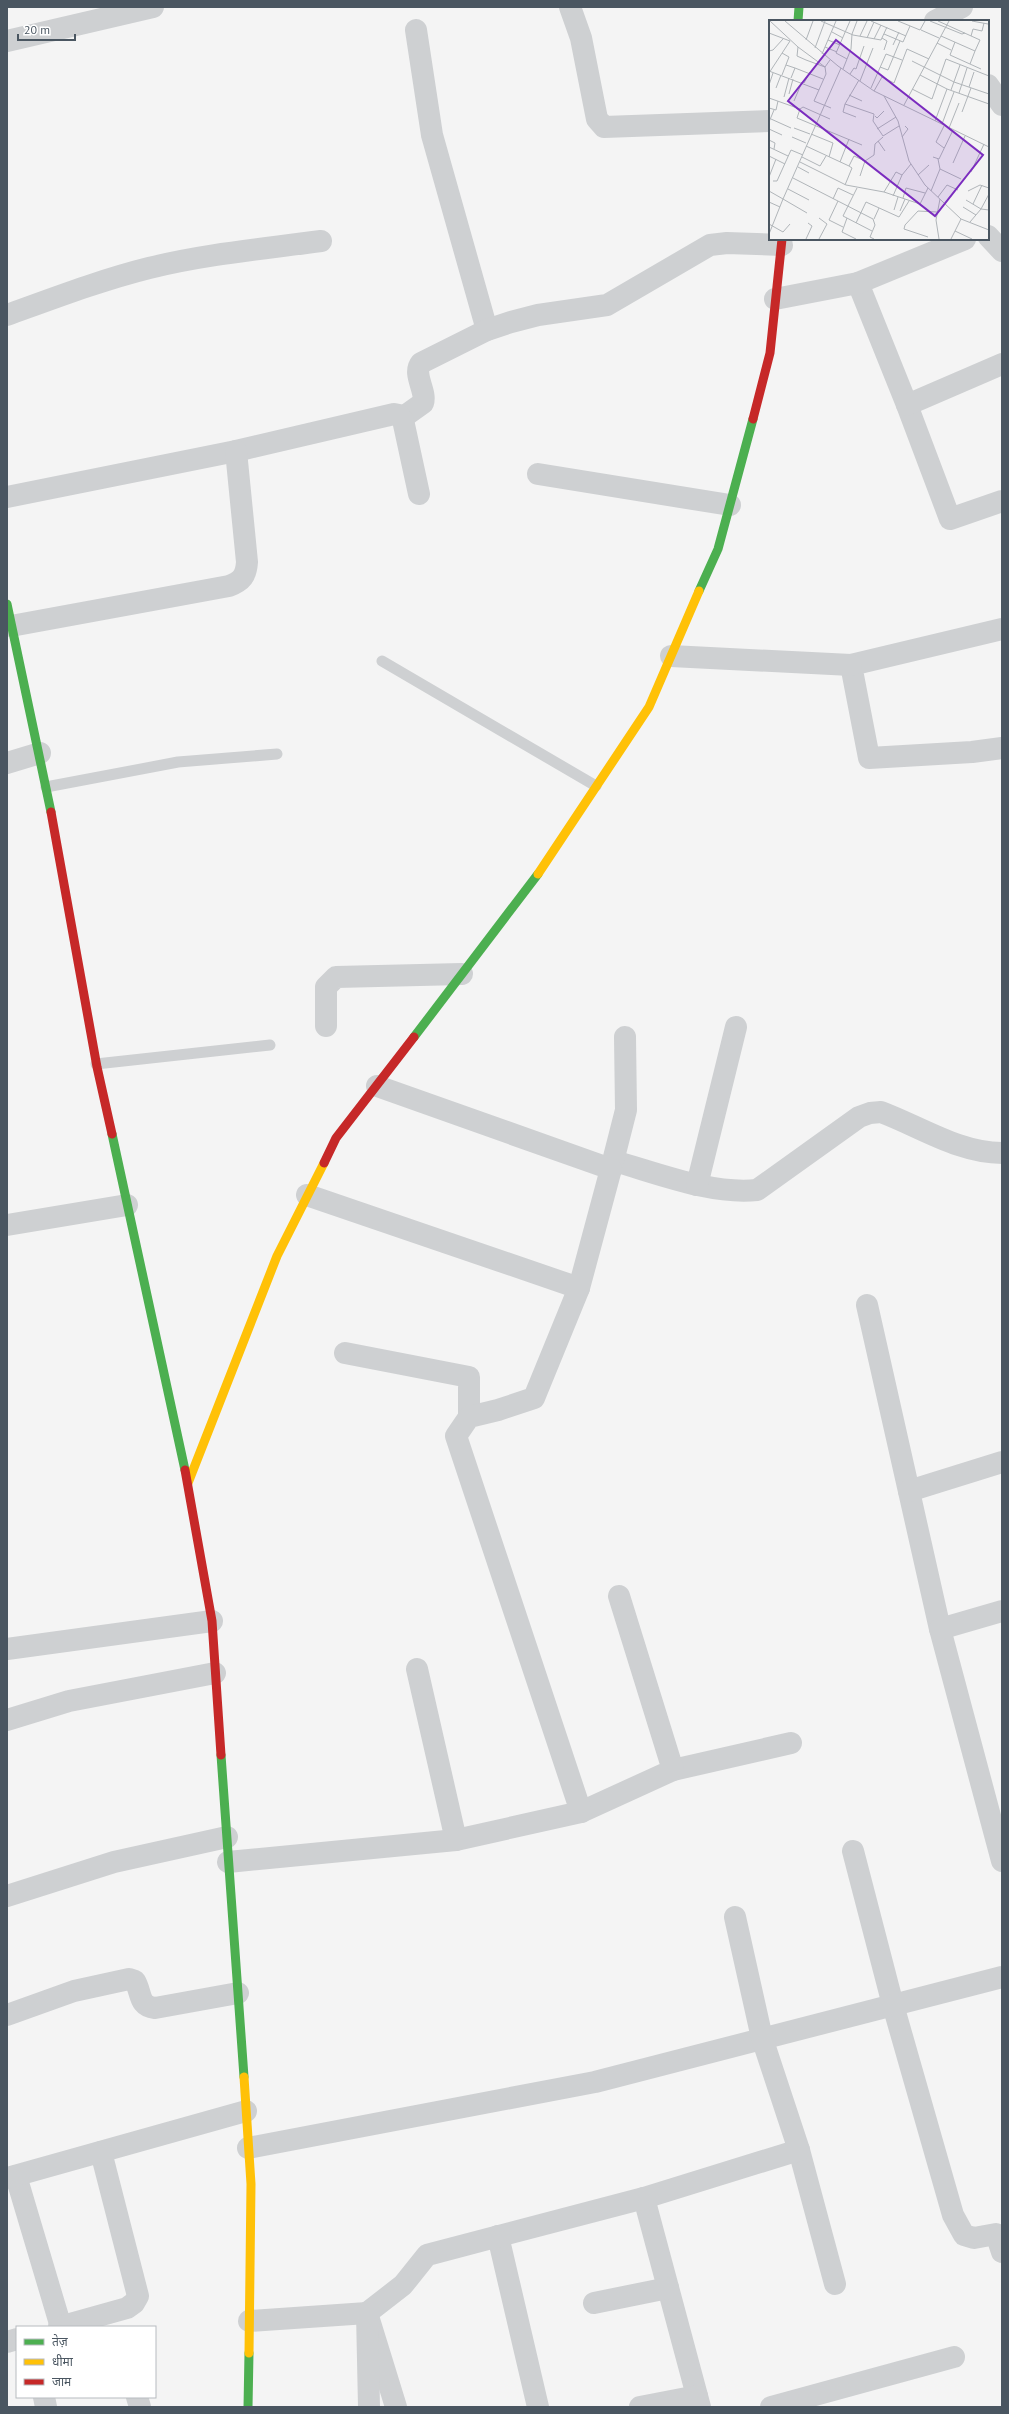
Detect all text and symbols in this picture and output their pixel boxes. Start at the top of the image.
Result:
scale bar [18,16,75,42]
inset map [769,20,989,240]
text: 20 m [24,22,50,37]
legend [16,2326,156,2398]
text: तेज़ [52,2334,69,2349]
text: धीमा [52,2354,74,2369]
text: जाम [52,2374,72,2389]

